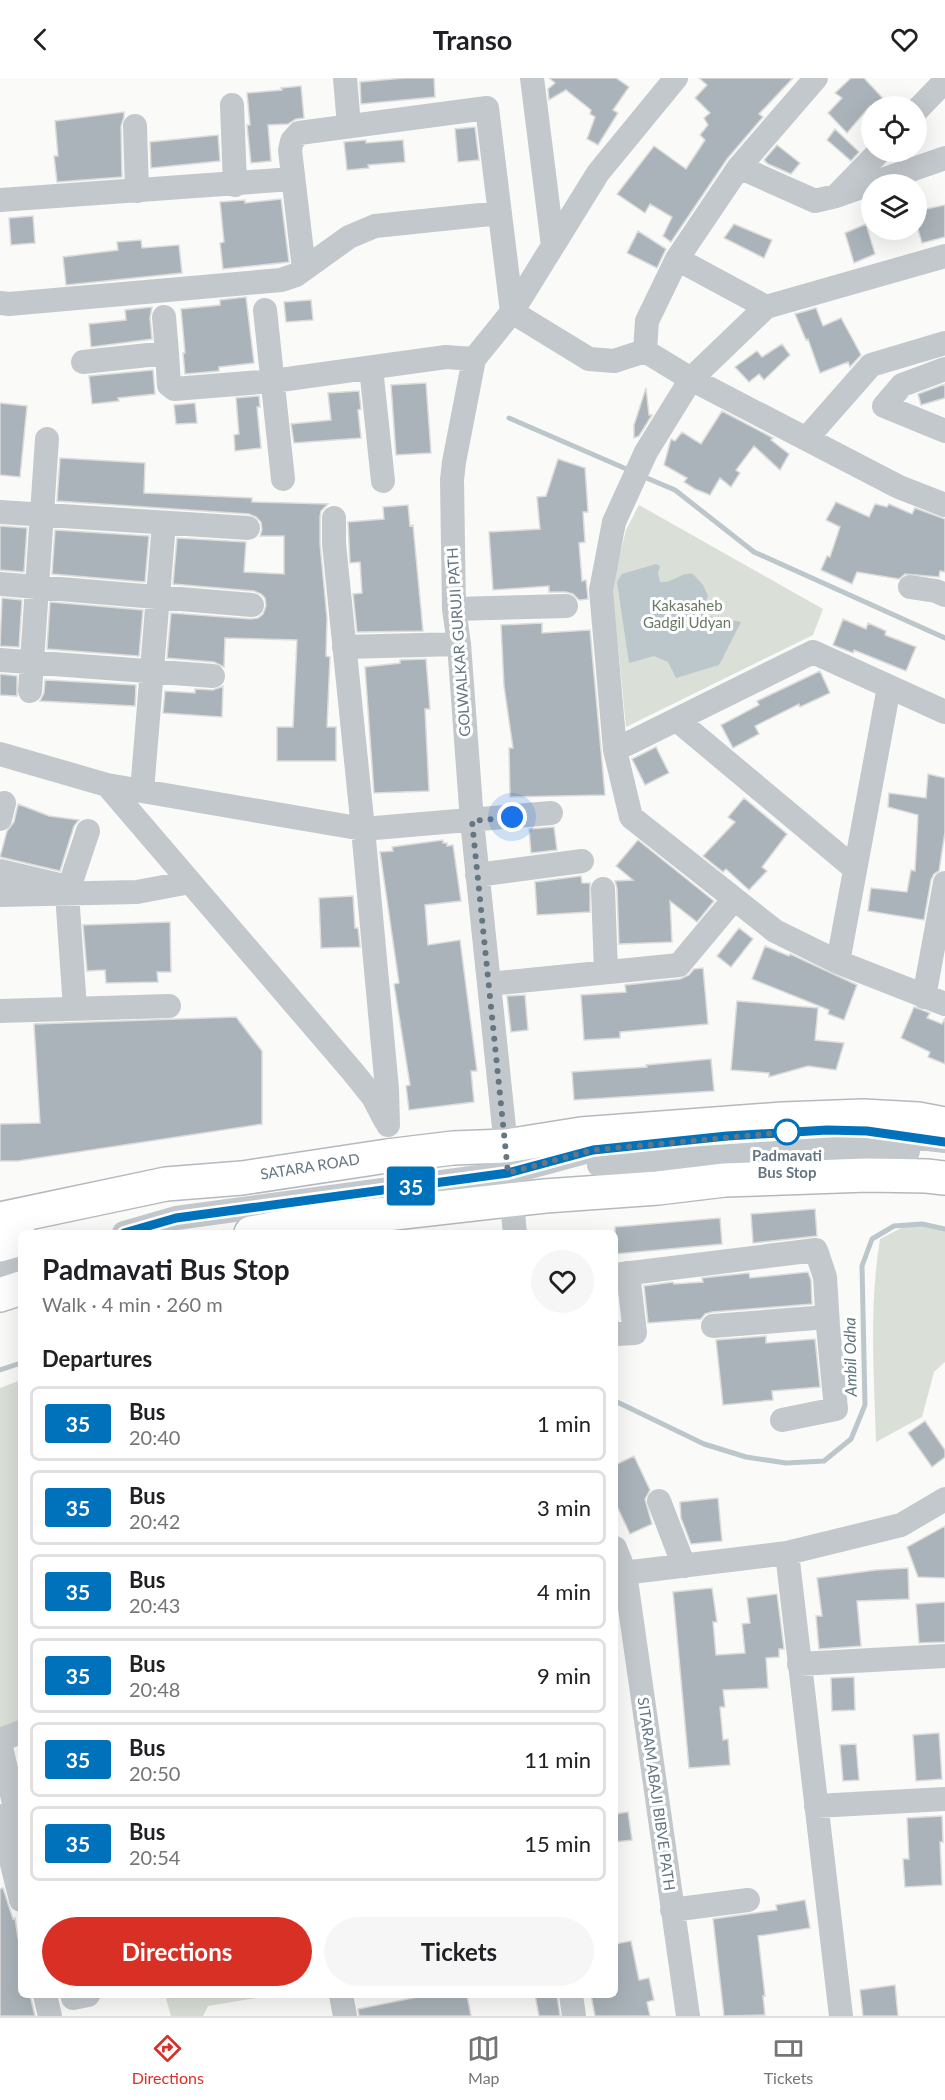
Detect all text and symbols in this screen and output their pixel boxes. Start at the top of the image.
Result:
icon: back [24,23,57,56]
text: Transo [433,23,512,56]
icon: heart [888,23,921,56]
map controls [861,96,927,240]
button: locate [861,96,927,162]
button: layers [861,174,927,240]
street label: GOLWALKAR GURUJI PATH [442,547,474,737]
park label: Kakasaheb Gadgil Udyan [643,596,731,631]
your location [497,802,527,832]
marker: Padmavati Bus Stop [774,1119,800,1145]
place label: Padmavati Bus Stop [752,1146,822,1181]
street label: SATARA ROAD [259,1149,361,1183]
line badge: 35 [384,1166,438,1206]
text: 35 [399,1174,423,1199]
button: heart [531,1250,594,1313]
text: Padmavati Bus Stop [42,1252,290,1286]
text: Walk · 4 min · 260 m [42,1292,223,1316]
water label: Ambil Odha [839,1317,860,1398]
text: Departures [42,1345,152,1372]
text: Bus [129,1398,165,1425]
text: 1 min [537,1410,591,1437]
text: 35 [66,1411,90,1436]
text: 20:40 [129,1425,180,1449]
text: Bus [129,1482,165,1509]
text: 3 min [537,1494,591,1521]
text: 35 [66,1495,90,1520]
text: 20:42 [129,1509,180,1533]
text: Bus [129,1566,165,1593]
text: 4 min [537,1578,591,1605]
text: 35 [66,1579,90,1604]
text: 20:43 [129,1593,180,1617]
text: Bus [129,1650,165,1677]
text: 9 min [537,1662,591,1689]
text: 35 [66,1663,90,1688]
text: 20:48 [129,1677,180,1701]
street label: SITARAM ABAJI BIBVE PATH [635,1696,679,1892]
text: Bus [129,1734,165,1761]
text: 11 min [524,1746,591,1773]
text: 35 [66,1747,90,1772]
text: 20:50 [129,1761,180,1785]
text: Bus [129,1818,165,1845]
text: 15 min [524,1830,591,1857]
text: 35 [66,1831,90,1856]
text: 20:54 [129,1845,180,1869]
button: Directions [42,1917,312,1986]
button: Tickets [324,1917,594,1986]
tab: Directions [132,2032,204,2087]
tab: Map [467,2032,500,2087]
tab: Tickets [764,2032,813,2087]

